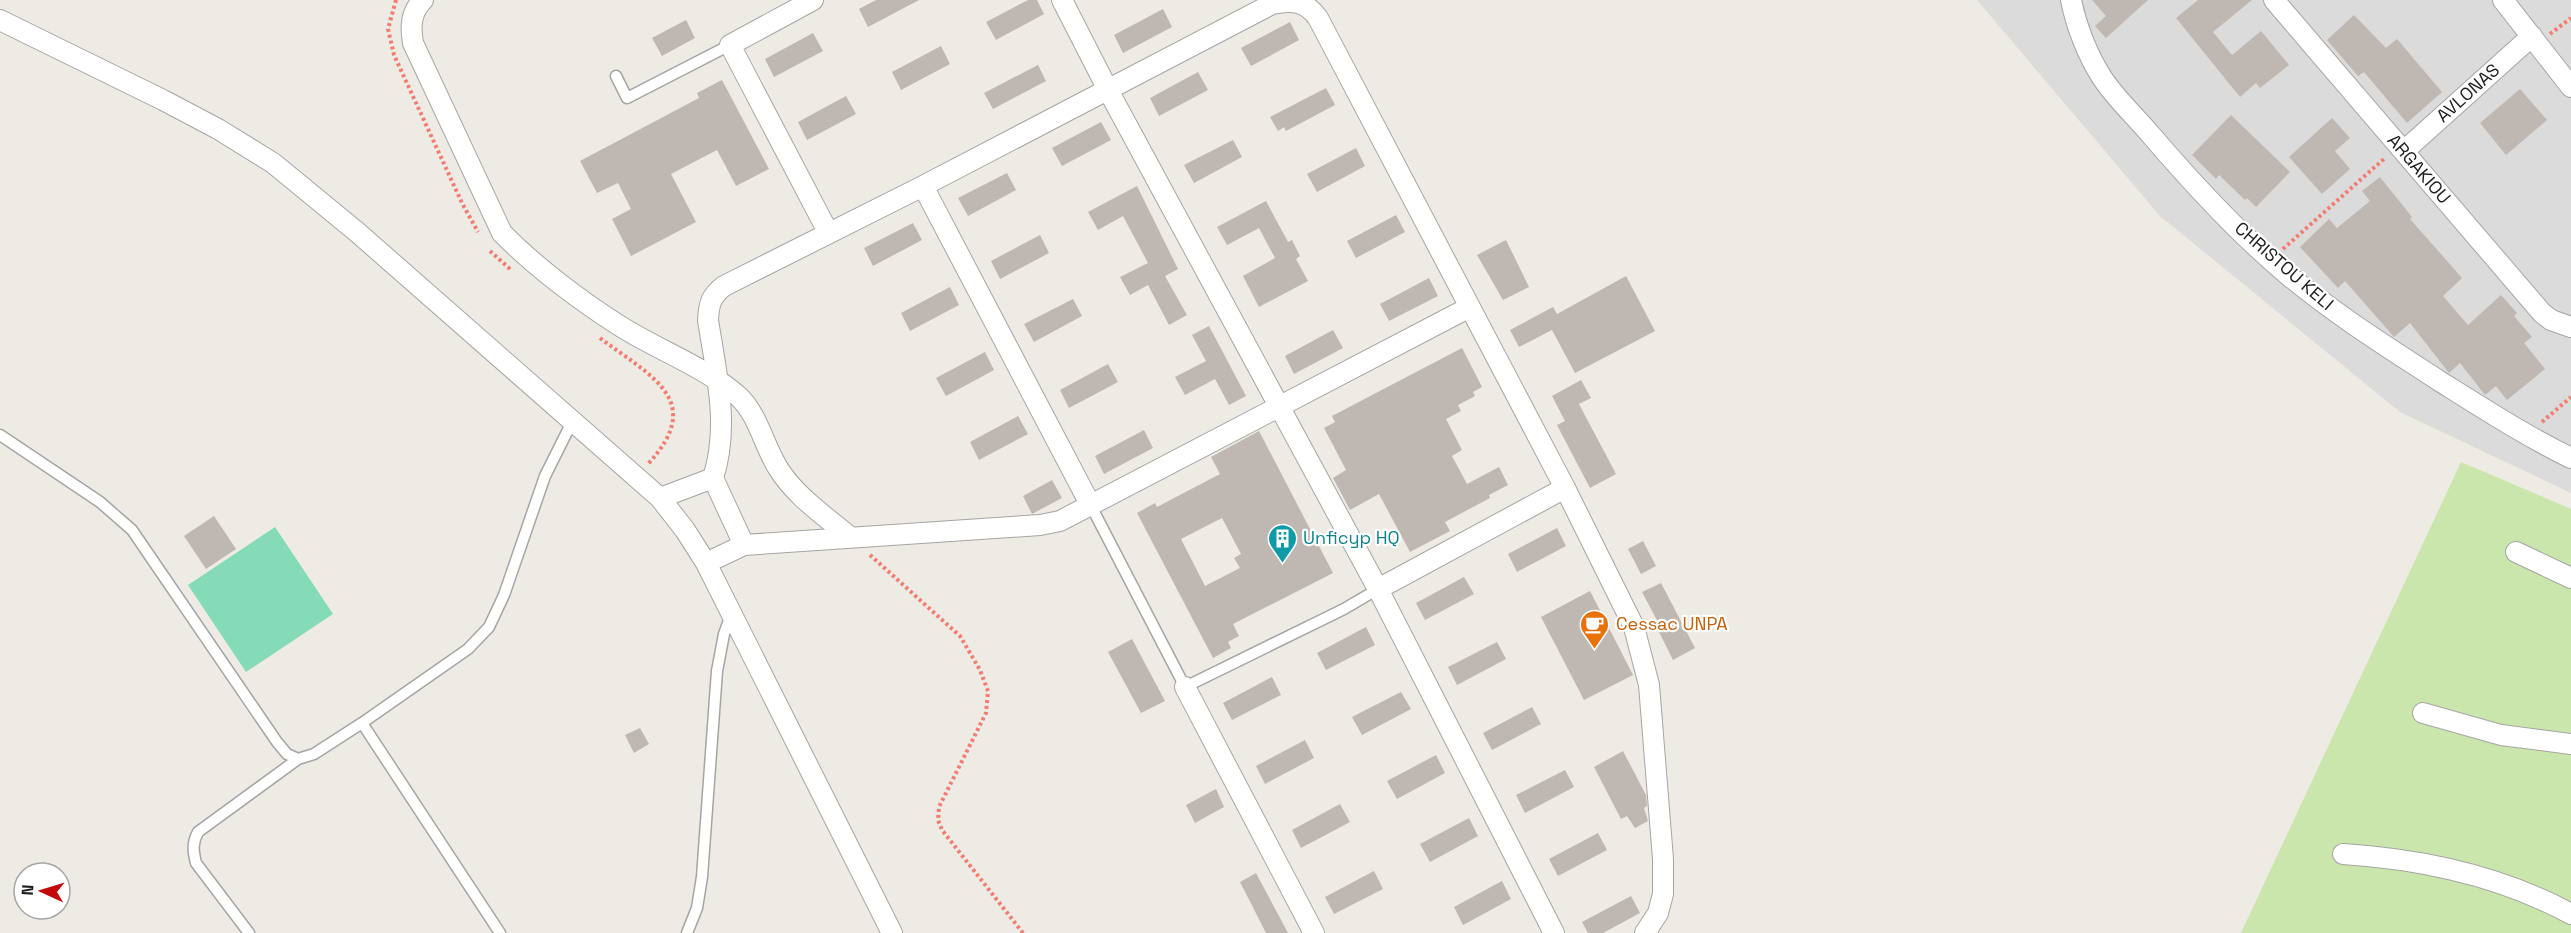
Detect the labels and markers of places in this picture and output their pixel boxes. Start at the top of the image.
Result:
building icon: Unficyp HQ [1266,522,1298,564]
place label: Unficyp HQ [1303,526,1400,549]
cafe icon: Cessac UNPA [1579,608,1611,650]
place label: Cessac UNPA [1616,612,1728,635]

